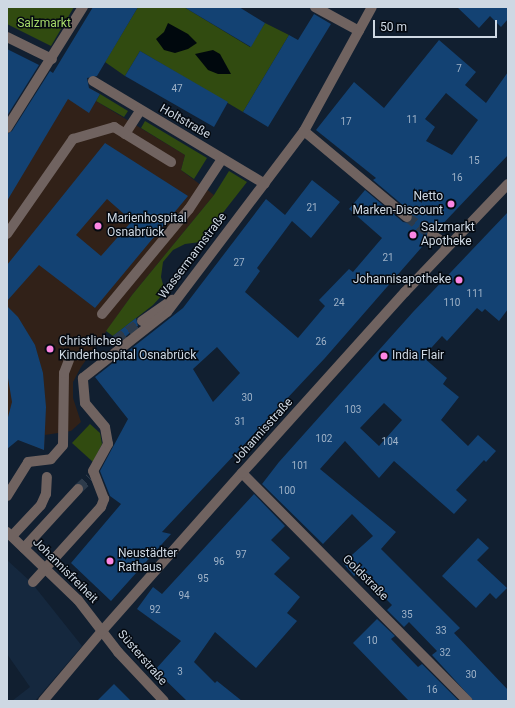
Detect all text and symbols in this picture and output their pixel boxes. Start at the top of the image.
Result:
scale bar [375,12,499,38]
park label: Salzmarkt [17,17,71,31]
text: 50 m [380,20,407,34]
house number: 7 [456,63,462,75]
house number: 47 [171,83,183,95]
street label: Holtstraße [157,102,213,142]
house number: 11 [406,114,418,126]
house number: 17 [340,116,352,128]
house number: 15 [468,155,480,167]
house number: 16 [451,172,463,184]
place label: Netto Marken-Discount [352,190,443,218]
marker: Netto Marken-Discount [446,199,456,209]
house number: 21 [306,202,318,214]
street label: Wassermannstraße [156,210,230,302]
place label: Marienhospital Osnabrück [107,212,187,240]
marker: Marienhospital Osnabrück [92,220,104,232]
place label: Salzmarkt Apotheke [421,221,475,249]
marker: Salzmarkt Apotheke [408,230,418,240]
house number: 21 [382,252,394,264]
house number: 27 [233,257,245,269]
place label: Johannisapotheke [353,273,451,287]
marker: Johannisapotheke [454,275,464,285]
house number: 111 [467,288,483,300]
house number: 24 [333,297,345,309]
house number: 110 [444,297,460,309]
place label: Christliches Kinderhospital Osnabrück [59,335,196,363]
house number: 26 [315,336,327,348]
marker: Christliches Kinderhospital Osnabrück [44,343,56,355]
place label: India Flair [392,349,444,363]
marker: India Flair [379,351,389,361]
house number: 30 [241,392,253,404]
street label: Johannisstraße [230,395,296,467]
house number: 103 [345,404,361,416]
house number: 31 [234,416,246,428]
house number: 102 [316,433,332,445]
house number: 104 [382,436,398,448]
house number: 101 [292,460,308,472]
house number: 100 [279,485,295,497]
street label: Johannisfreiheit [29,535,101,607]
place label: Neustädter Rathaus [118,547,177,575]
house number: 97 [235,549,247,561]
street label: Goldstraße [339,552,391,604]
marker: Neustädter Rathaus [105,556,115,566]
house number: 96 [213,556,225,568]
house number: 95 [197,573,209,585]
house number: 94 [178,590,190,602]
house number: 92 [149,604,161,616]
house number: 35 [401,609,413,621]
house number: 33 [435,625,447,637]
street label: Süsterstraße [114,628,170,688]
house number: 10 [366,635,378,647]
house number: 32 [439,647,451,659]
house number: 3 [177,666,183,678]
house number: 30 [465,669,477,681]
house number: 16 [426,684,438,696]

